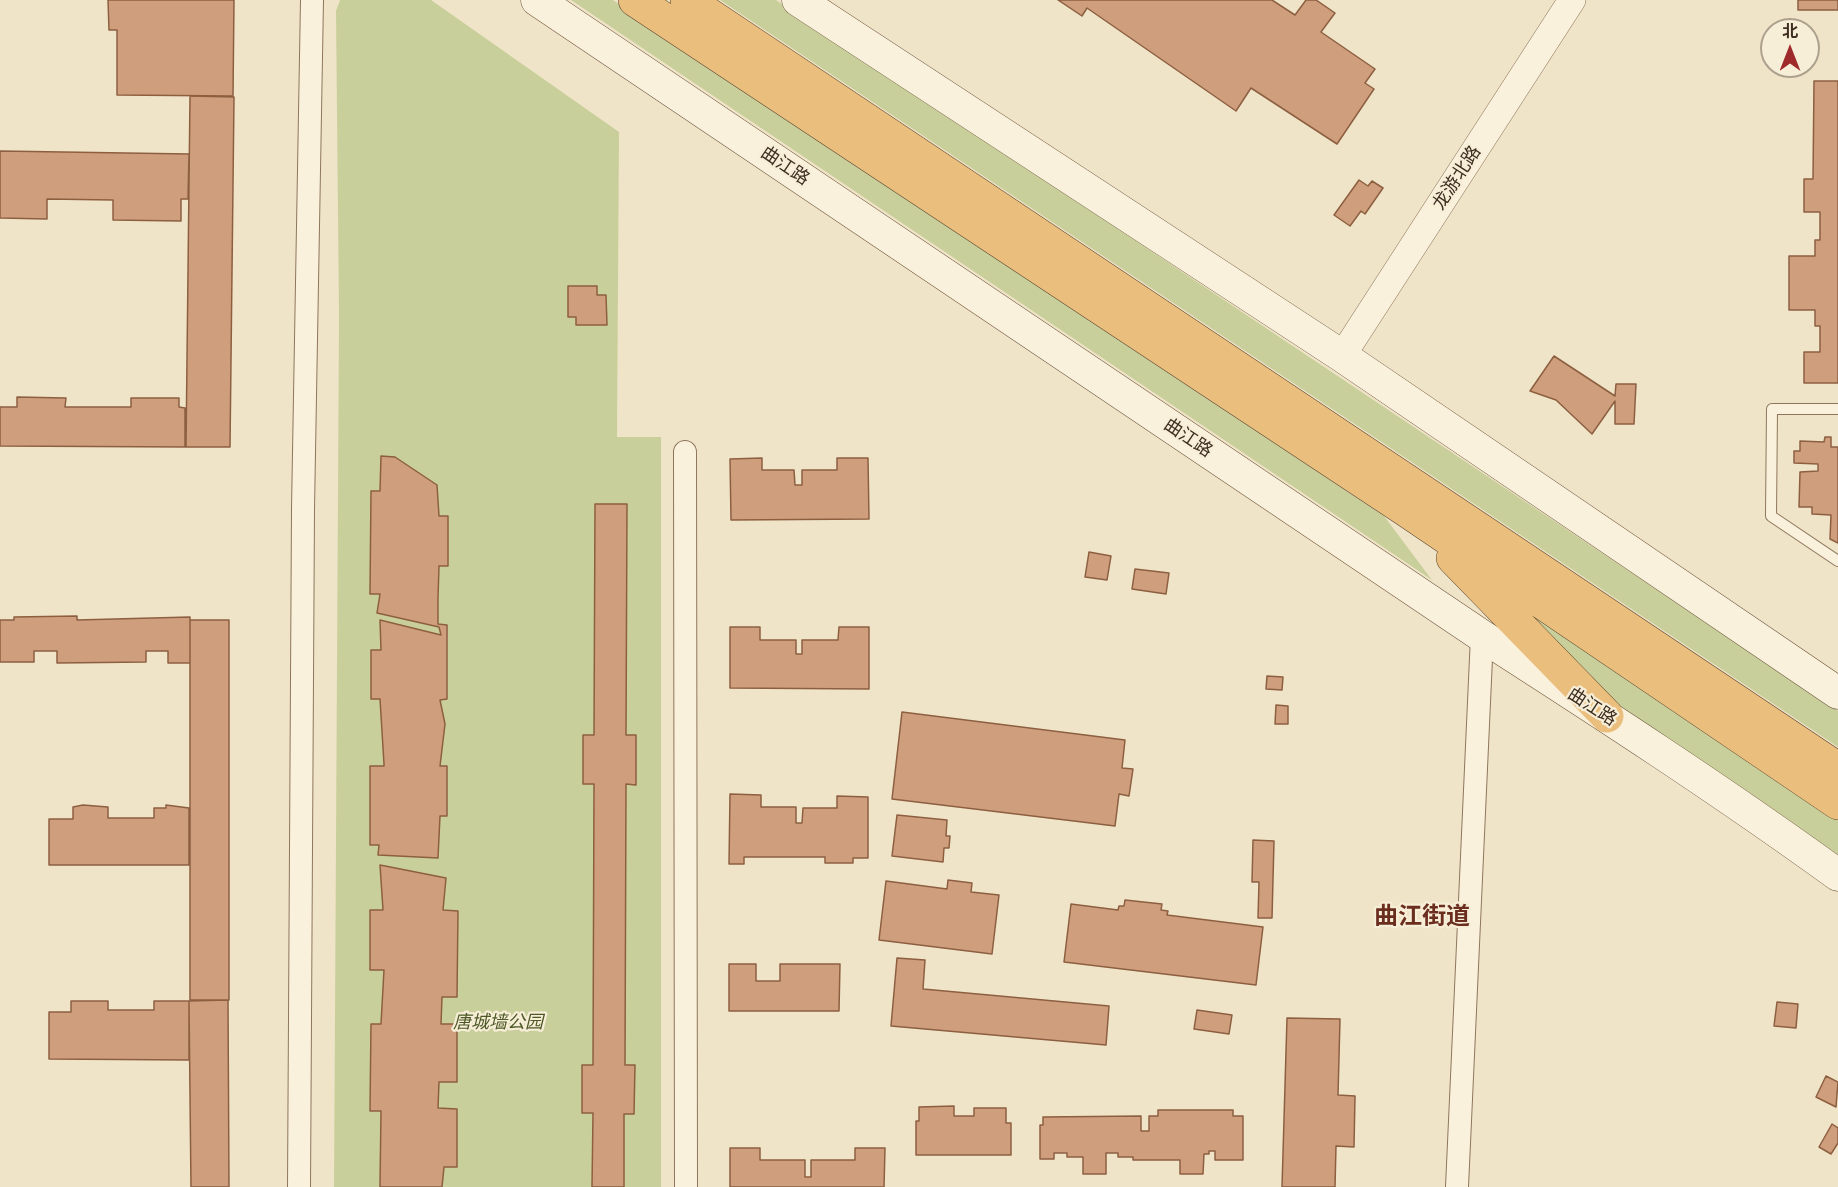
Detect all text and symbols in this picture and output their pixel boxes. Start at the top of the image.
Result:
north arrow [1760,18,1820,78]
text: 北 [1782,22,1798,41]
street label: 曲江路 [757,142,813,190]
street label: 龙游北路 [1428,142,1486,214]
street label: 曲江路 [1160,414,1216,462]
street label: 曲江路 [1563,683,1621,731]
district label: 曲江街道 [1374,903,1470,931]
park label: 唐城墙公园 [453,1012,543,1034]

